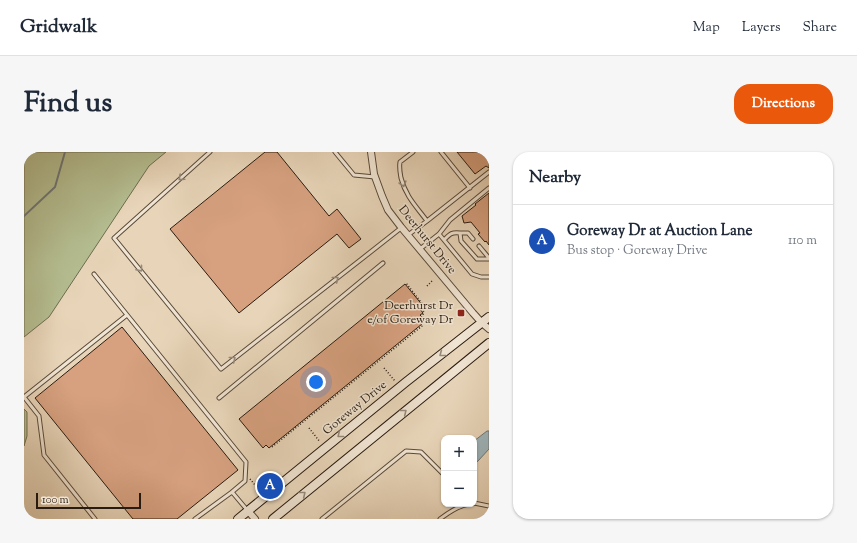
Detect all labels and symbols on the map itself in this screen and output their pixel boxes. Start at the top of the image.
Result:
one-way arrow [178,173,186,181]
one-way arrow [398,180,407,187]
street label: Deerhurst Drive [394,202,461,279]
one-way arrow [135,265,142,272]
one-way arrow [331,277,338,284]
place label: Deerhurst Dr e/of Goreway Dr [367,297,453,329]
marker: Deerhurst Dr e/of Goreway Dr [456,308,466,318]
one-way arrow [439,349,446,356]
one-way arrow [229,357,236,364]
your location [306,372,326,392]
street label: Goreway Drive [319,376,391,440]
one-way arrow [399,410,406,417]
one-way arrow [338,431,345,438]
pin: A [257,471,283,501]
scale bar [36,491,141,510]
one-way arrow [298,492,305,499]

